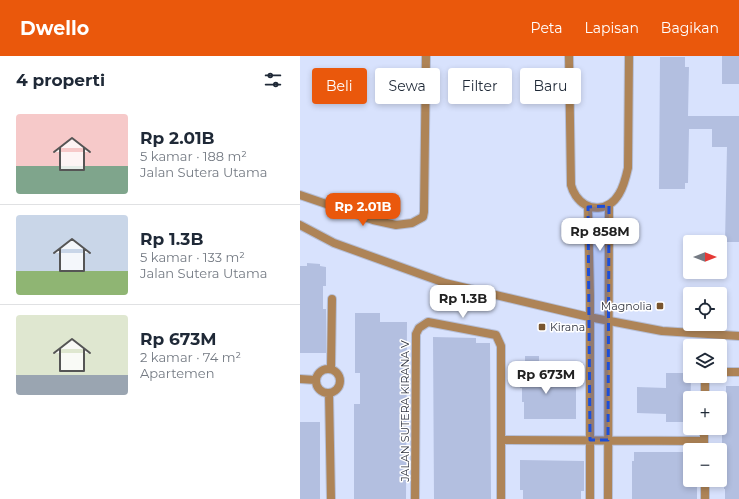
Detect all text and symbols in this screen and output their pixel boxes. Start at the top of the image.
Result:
text: Dwello [20,17,89,40]
text: Peta [531,19,563,37]
text: Lapisan [585,19,639,37]
text: Bagikan [661,19,719,37]
chip: Beli [312,68,367,104]
chip: Sewa [375,68,440,104]
chip: Filter [448,68,512,104]
chip: Baru [520,68,581,104]
icon: filters [262,69,284,91]
text: 4 properti [16,70,105,90]
text: Rp 2.01B [140,128,215,148]
icon: home [48,130,96,178]
text: 5 kamar · 188 m² [140,148,247,164]
text: Jalan Sutera Utama [140,164,267,180]
pin: Rp 2.01B [322,193,404,227]
text: Rp 2.01B [334,198,392,214]
pin: Rp 858M [563,218,637,252]
text: Rp 858M [570,223,630,239]
text: Rp 1.3B [140,229,203,249]
icon: home [48,231,96,279]
north arrow [683,235,727,279]
map controls [683,235,727,487]
text: 5 kamar · 133 m² [140,249,245,265]
text: Jalan Sutera Utama [140,265,267,281]
pin: Rp 1.3B [426,285,500,319]
button: locate [683,287,727,331]
text: Rp 1.3B [439,290,487,306]
place label: Magnolia [601,299,652,313]
marker: Magnolia [655,301,665,311]
place label: Kirana [550,320,585,334]
marker: Kirana [537,322,547,332]
text: Rp 673M [140,329,217,349]
icon: home [48,331,96,379]
button: layers [683,339,727,383]
street label: JALAN SUTERA KIRANA V [398,340,412,483]
text: 2 kamar · 74 m² [140,349,241,365]
pin: Rp 673M [509,361,583,395]
text: Apartemen [140,365,215,381]
text: Rp 673M [517,366,575,382]
button: + [683,391,727,435]
button: − [683,443,727,487]

